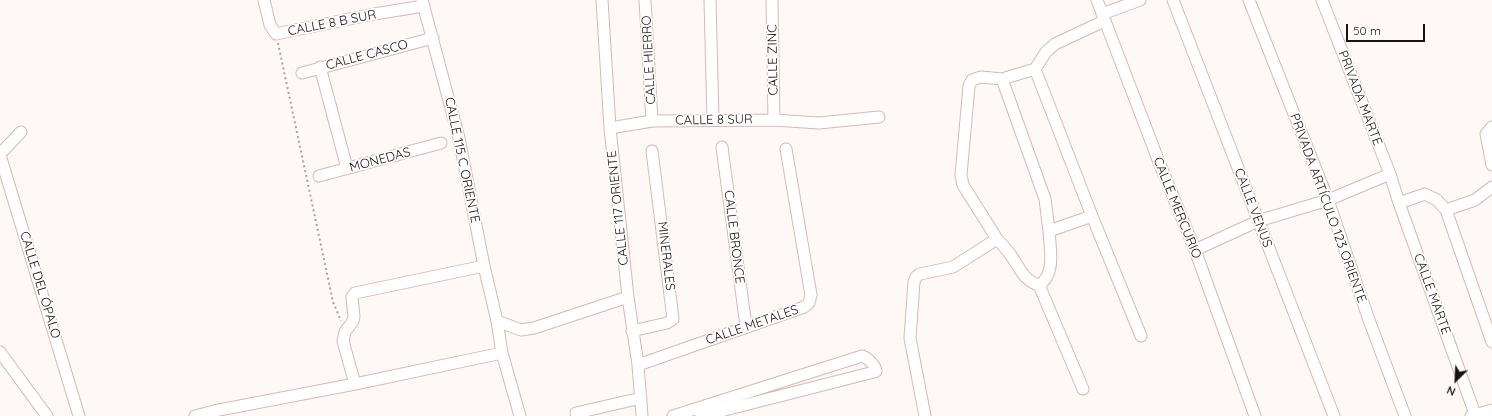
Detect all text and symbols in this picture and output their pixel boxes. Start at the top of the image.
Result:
street label: CALLE 8 B SUR [287,7,377,39]
street label: CALLE HIERRO [639,15,659,105]
scale bar [1348,16,1427,42]
text: 50 m [1353,23,1381,38]
street label: CALLE ZINC [765,24,781,96]
street label: CALLE CASCO [324,37,410,73]
street label: PRIVADA MARTE [1335,48,1385,148]
street label: CALLE 115 C ORIENTE [441,96,483,224]
street label: PRIVADA ARTÍCULO 123 ORIENTE [1286,111,1370,305]
street label: CALLE 8 SUR [675,112,753,128]
street label: MONEDAS [348,144,412,176]
street label: CALLE 117 ORIENTE [604,150,632,266]
street label: CALLE MERCURIO [1150,155,1204,261]
street label: CALLE VENUS [1231,166,1275,250]
street label: CALLE BRONCE [721,189,747,285]
street label: MINERALES [654,221,678,291]
street label: CALLE DEL ÓPALO [16,230,64,340]
street label: CALLE MARTE [1410,252,1454,336]
street label: CALLE METALES [704,302,800,348]
north arrow [1436,360,1476,400]
text: N [1445,383,1458,399]

